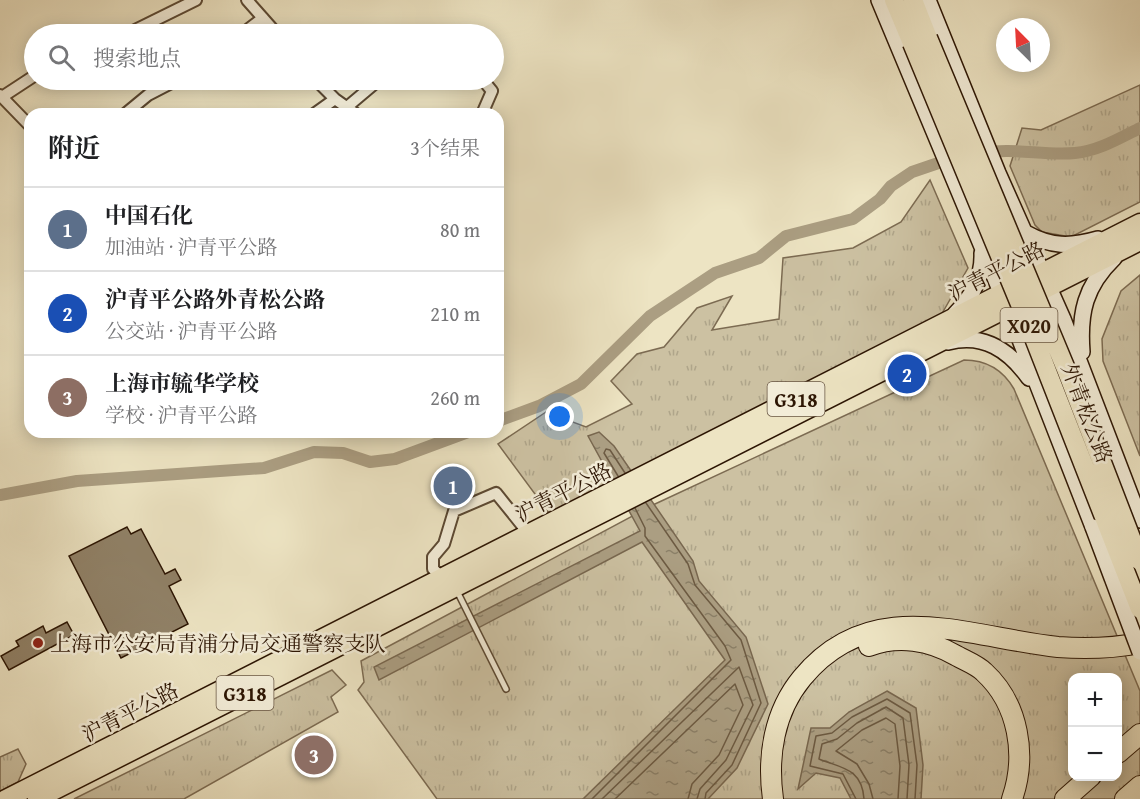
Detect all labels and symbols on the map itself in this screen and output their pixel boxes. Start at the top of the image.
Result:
north arrow [996,18,1050,72]
street label: 沪青平公路 [942,233,1050,309]
road number: X020 [1000,308,1058,342]
pin: 2 [888,352,926,397]
street label: 外青松公路 [1054,358,1120,468]
road number: G318 [768,382,824,416]
your location [545,402,574,431]
street label: 沪青平公路 [509,454,617,530]
pin: 1 [434,464,472,508]
place label: 上海市公安局青浦分局交通警察支队 [50,628,386,659]
marker: 上海市公安局青浦分局交通警察支队 [31,636,45,650]
street label: 沪青平公路 [76,674,184,750]
road number: G318 [216,676,274,710]
pin: 3 [294,732,334,777]

